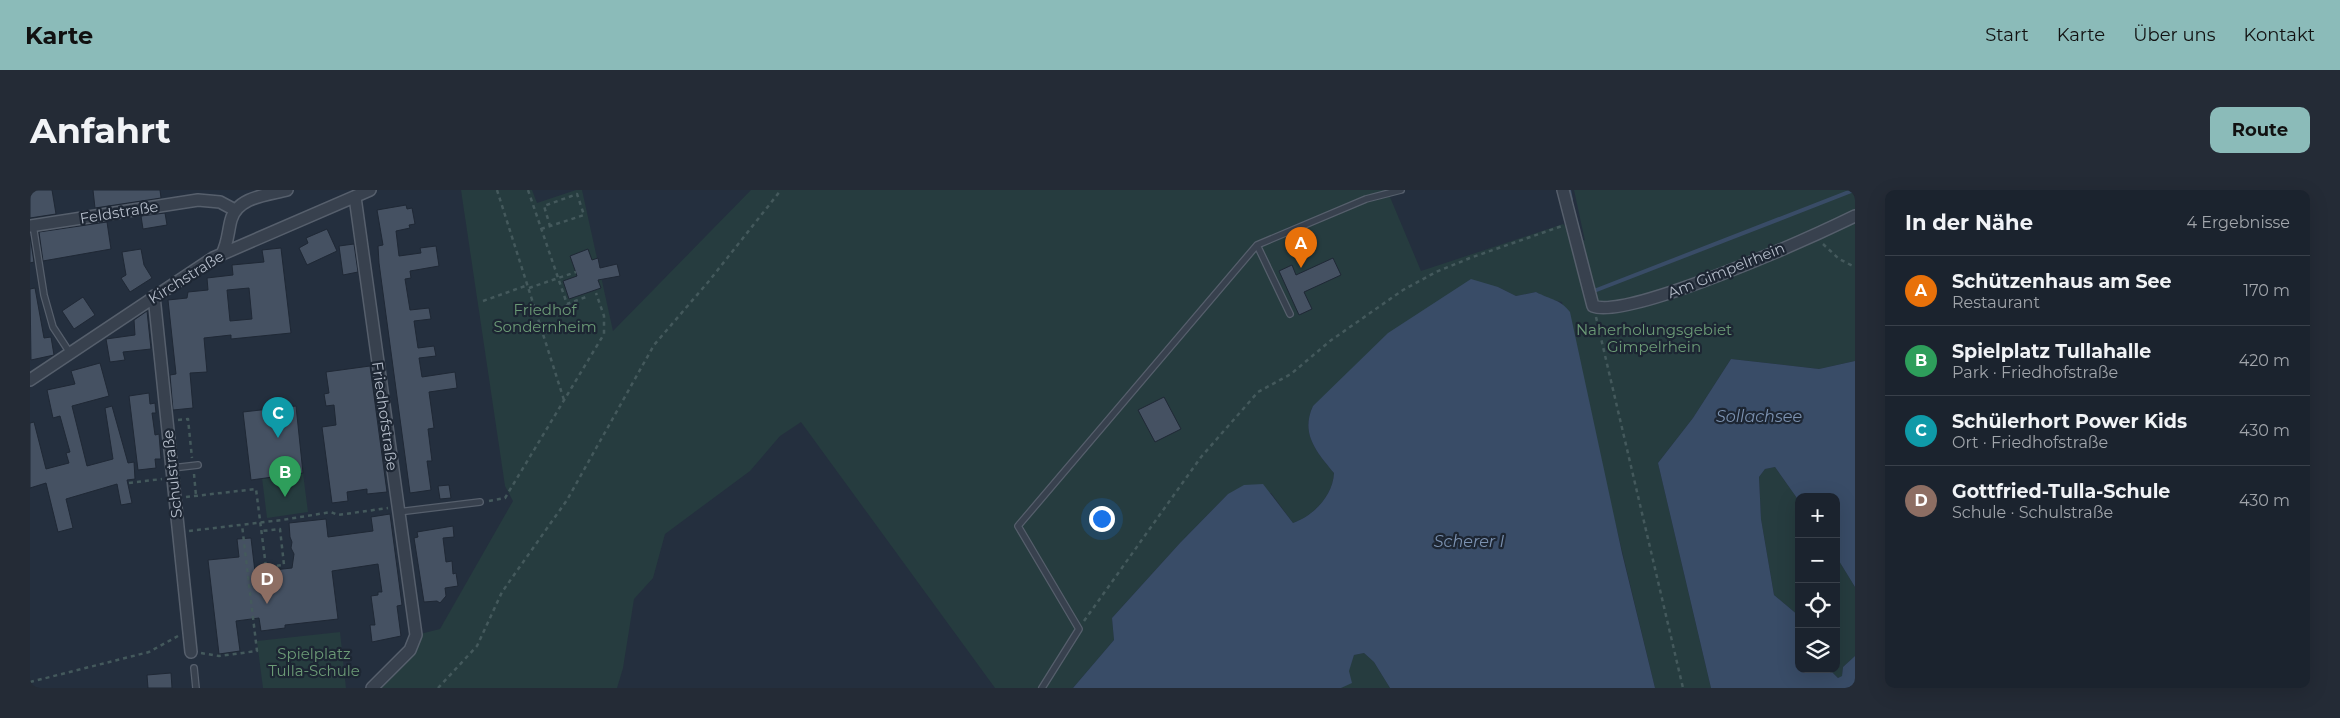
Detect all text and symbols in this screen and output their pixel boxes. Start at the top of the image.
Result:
text: Karte [25,21,93,50]
text: Start [1985,24,2029,46]
text: Karte [2057,24,2105,46]
text: Über uns [2133,24,2216,46]
text: Kontakt [2244,24,2315,46]
button: Route [2210,107,2310,153]
text: Anfahrt [30,109,171,152]
street label: Feldstraße [78,196,160,228]
text: In der Nähe [1905,210,2033,235]
text: 4 Ergebnisse [2186,213,2290,232]
pin: A [1285,227,1317,268]
street label: Am Gimpelrhein [1665,238,1787,302]
street label: Kirchstraße [145,246,227,308]
text: Schützenhaus am See [1952,270,2172,293]
text: A [1915,281,1927,300]
text: 170 m [2243,281,2290,300]
text: Restaurant [1952,293,2040,312]
park label: Friedhof Sondernheim [493,300,597,336]
park label: Naherholungsgebiet Gimpelrhein [1576,320,1732,356]
text: Spielplatz Tullahalle [1952,340,2151,363]
text: B [1915,351,1927,370]
text: 420 m [2239,351,2290,370]
street label: Friedhofstraße [368,360,402,472]
text: Park · Friedhofstraße [1952,363,2118,382]
pin: C [262,397,294,438]
water label: Sollachsee [1716,407,1802,426]
text: Schülerhort Power Kids [1952,410,2187,433]
text: C [1915,421,1927,440]
text: 430 m [2239,421,2290,440]
street label: Schulstraße [158,429,186,519]
text: Ort · Friedhofstraße [1952,433,2108,452]
pin: B [269,456,301,497]
text: Gottfried-Tulla-Schule [1952,480,2170,503]
text: D [1914,491,1928,510]
text: 430 m [2239,491,2290,510]
map controls [1795,493,1840,673]
button: + [1795,493,1840,538]
text: Schule · Schulstraße [1952,503,2113,522]
your location [1089,506,1115,532]
water label: Scherer I [1434,532,1504,551]
button: − [1795,538,1840,583]
pin: D [251,563,283,604]
button: locate [1795,583,1840,628]
button: layers [1795,628,1840,673]
park label: Spielplatz Tulla-Schule [268,644,360,680]

